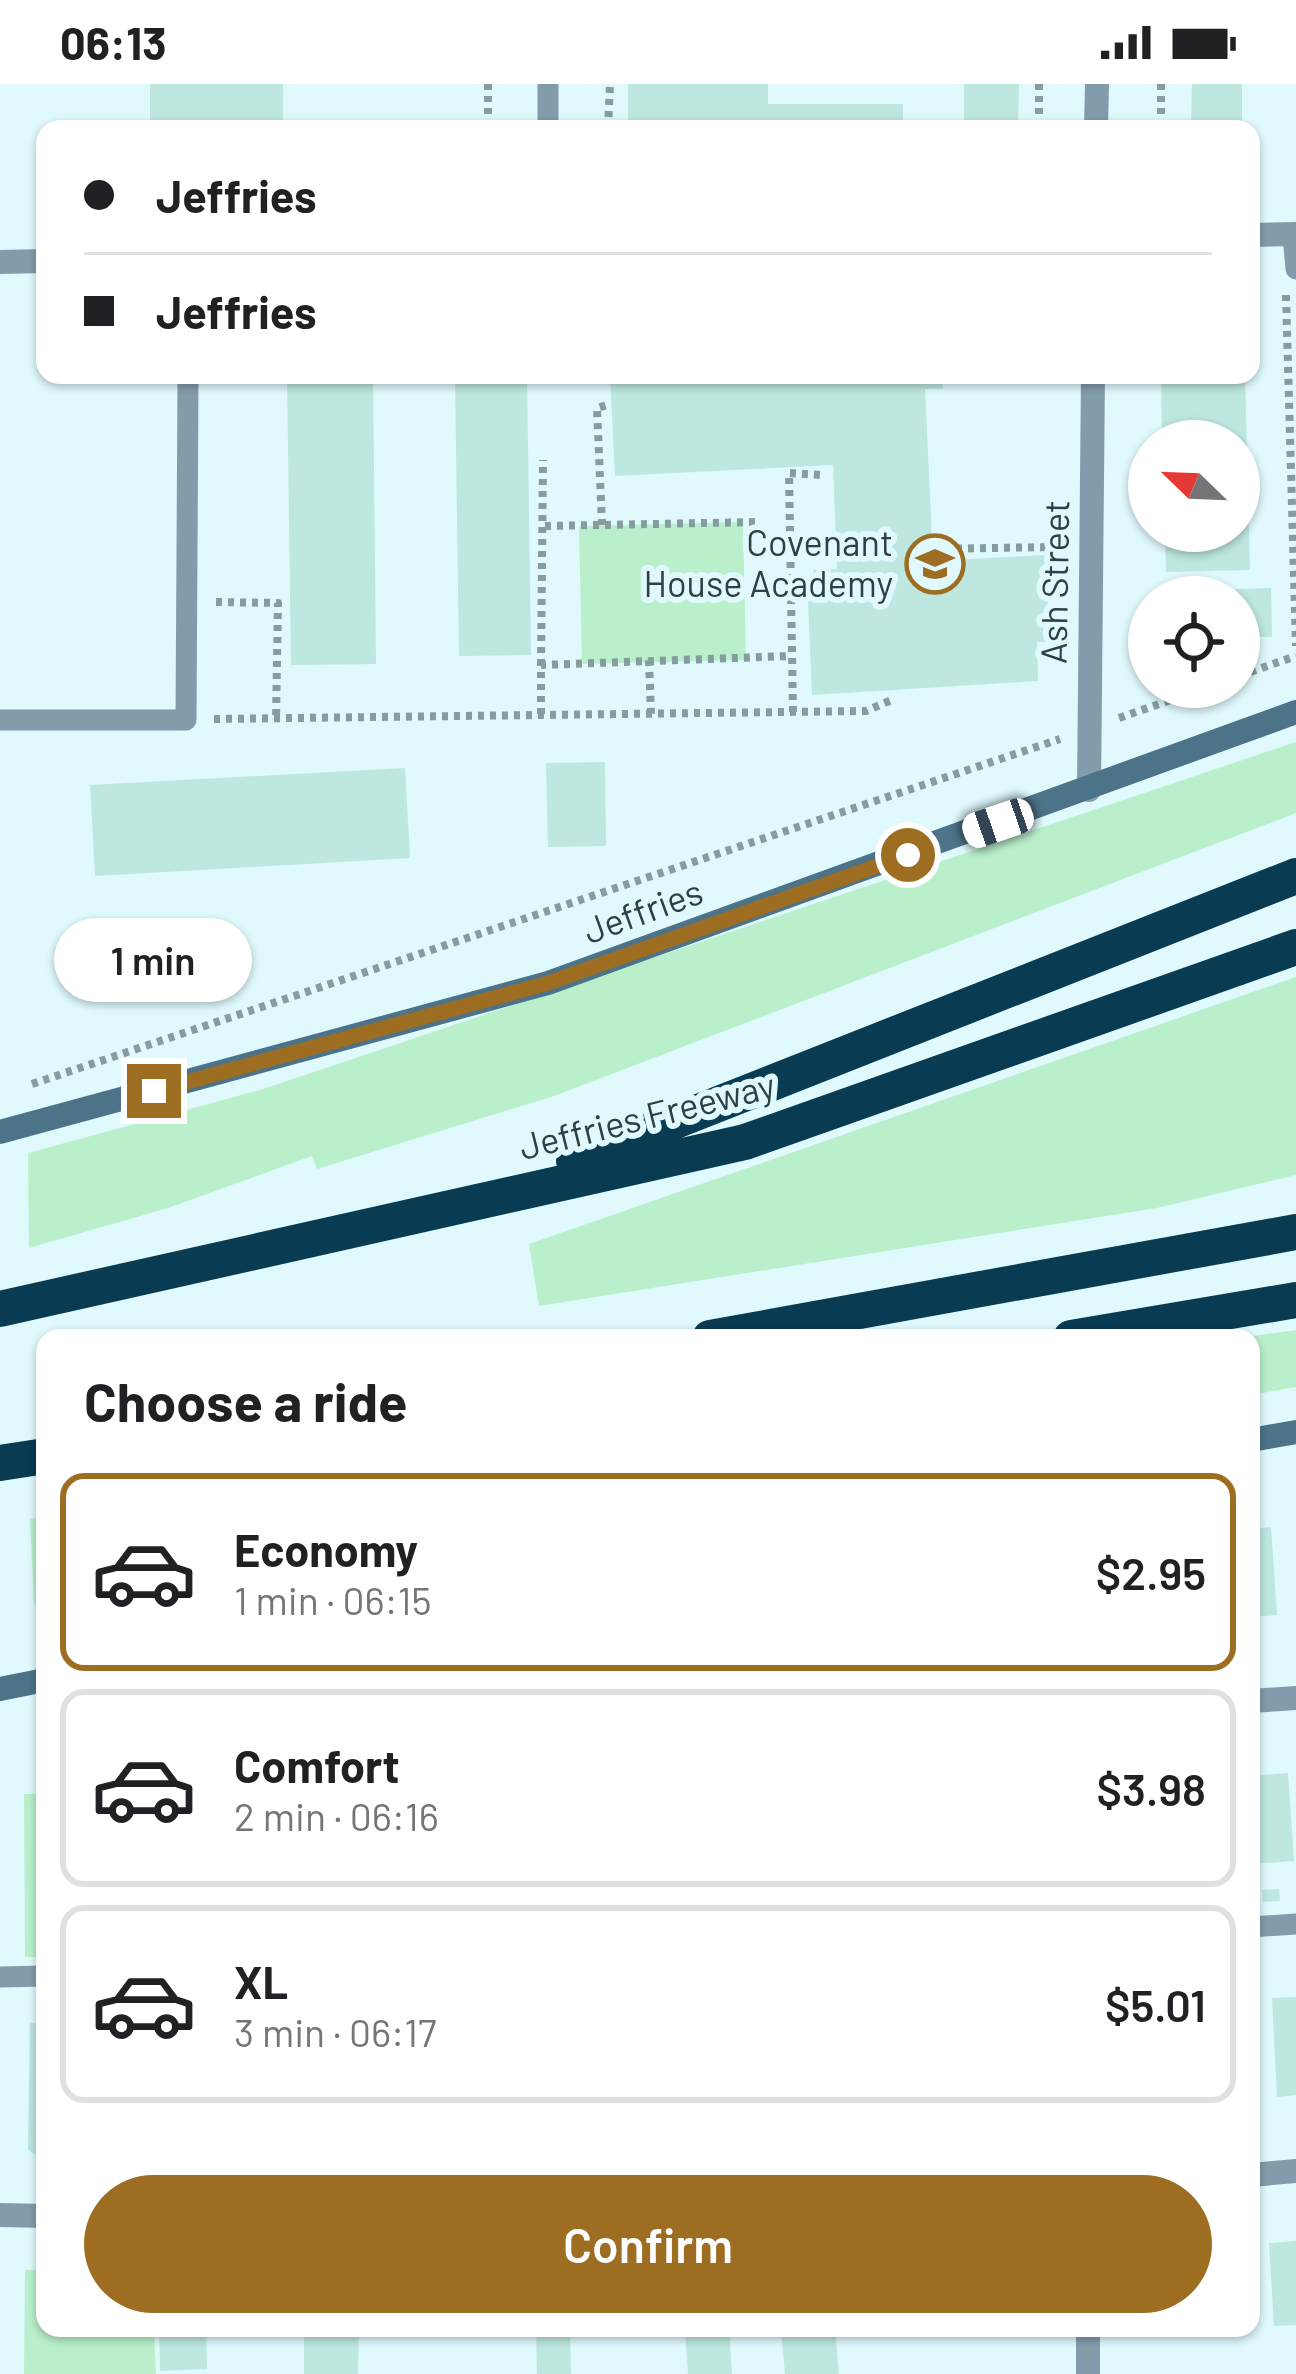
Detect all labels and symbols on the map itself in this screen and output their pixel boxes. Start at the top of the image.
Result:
north arrow [1128,420,1260,552]
street label: Ash Street [1031,500,1076,664]
place label: Covenant House Academy [643,520,893,604]
school or university icon: Covenant House Academy [904,533,966,595]
car [958,794,1038,852]
route start [881,828,935,882]
street label: Jeffries [577,868,708,951]
callout: 1 min [55,917,253,1001]
street label: Jeffries Freeway [514,1062,779,1167]
route end [127,1064,181,1118]

